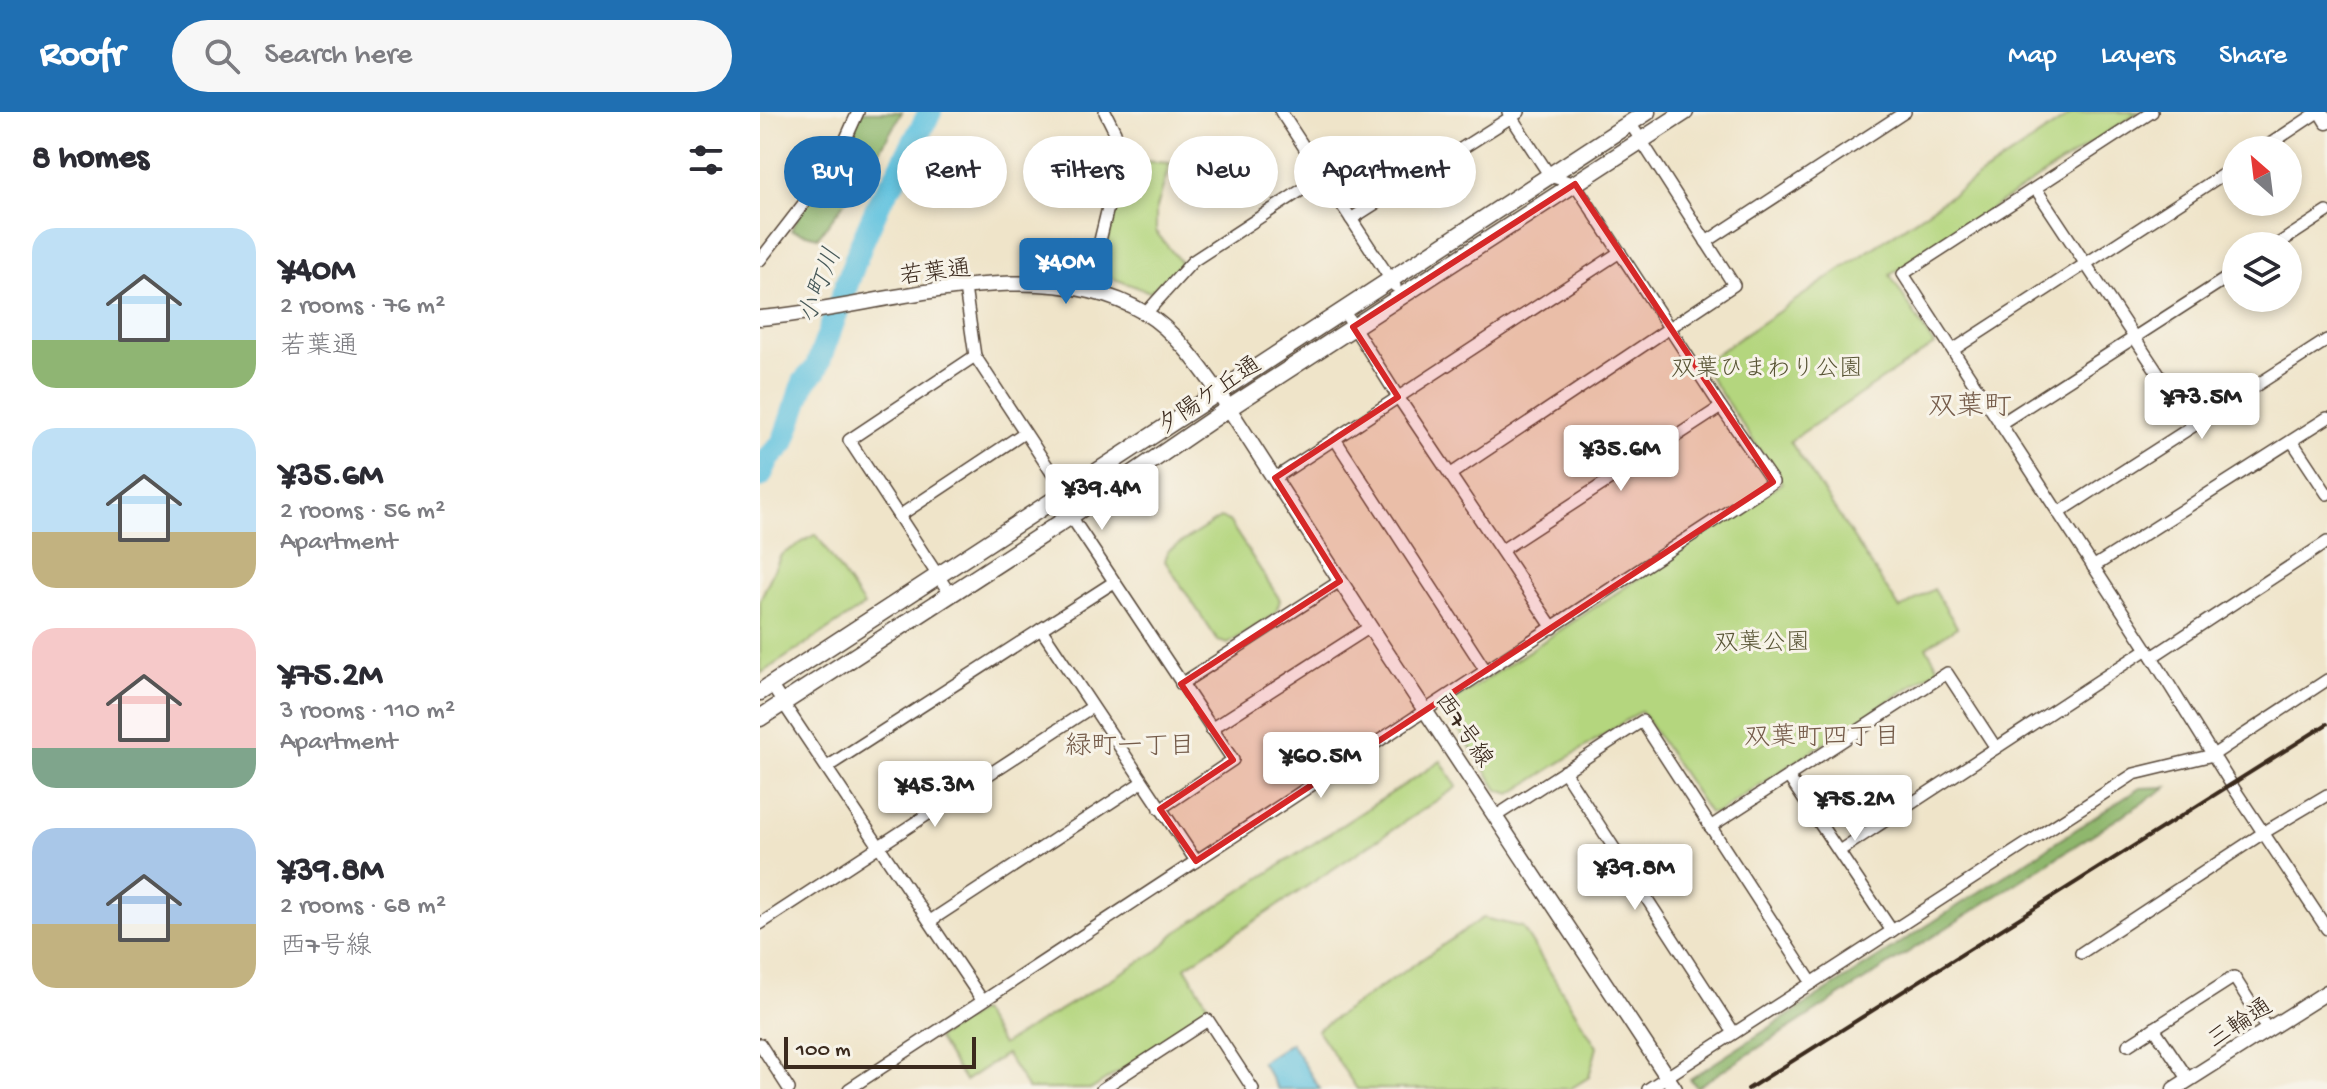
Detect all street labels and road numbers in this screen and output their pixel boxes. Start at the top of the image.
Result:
street label: 若葉通 [898,255,973,293]
street label: 夕陽ケ丘通 [1152,350,1268,442]
street label: 西7号線 [1426,687,1499,774]
street label: 三輪通 [2203,993,2279,1057]

